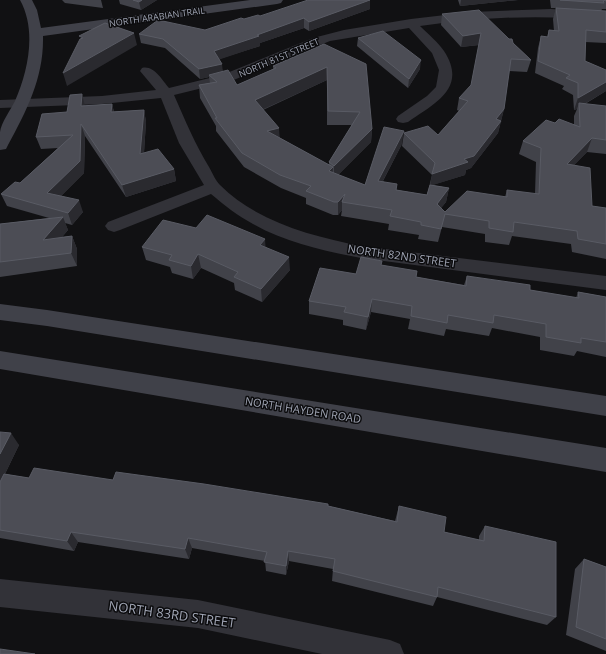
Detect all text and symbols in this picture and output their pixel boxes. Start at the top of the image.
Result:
street label: NORTH ARABIAN TRAIL [108,3,206,30]
street label: NORTH 81ST STREET [237,35,321,80]
street label: NORTH 82ND STREET [347,240,457,271]
street label: NORTH HAYDEN ROAD [244,393,362,426]
street label: NORTH 83RD STREET [108,596,237,632]

